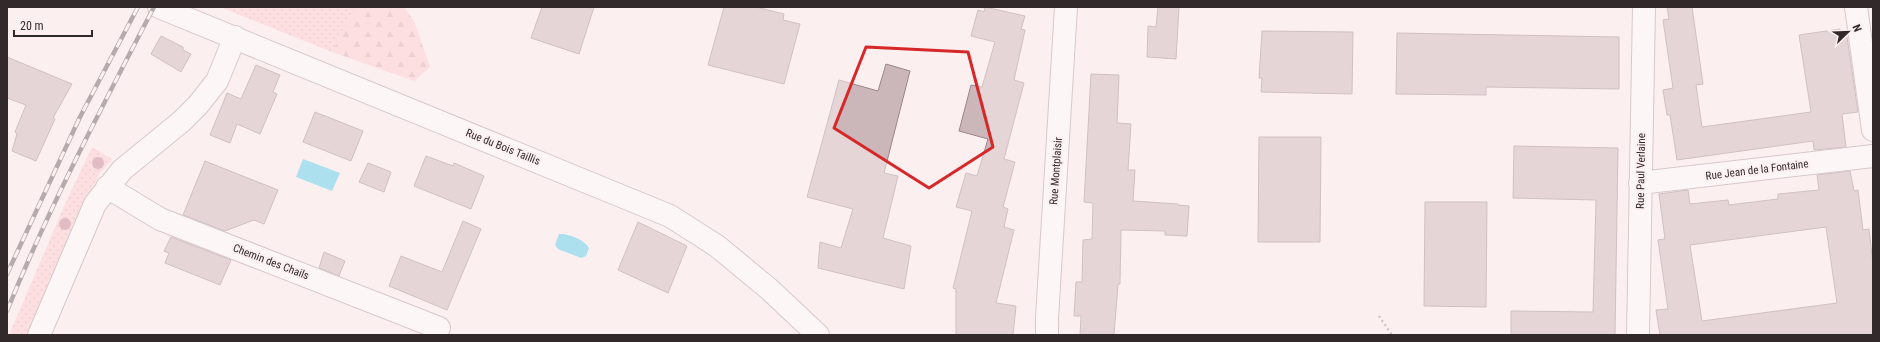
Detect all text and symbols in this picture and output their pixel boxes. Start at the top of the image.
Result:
scale bar [14,12,92,38]
north arrow [1828,12,1868,52]
text: 20 m [20,19,44,33]
text: N [1849,23,1864,34]
street label: Rue du Bois Taillis [464,126,542,168]
street label: Rue Paul Verlaine [1634,133,1648,209]
street label: Rue Montplaisir [1047,136,1065,205]
street label: Rue Jean de la Fontaine [1705,157,1809,183]
street label: Chemin des Chails [231,242,311,282]

